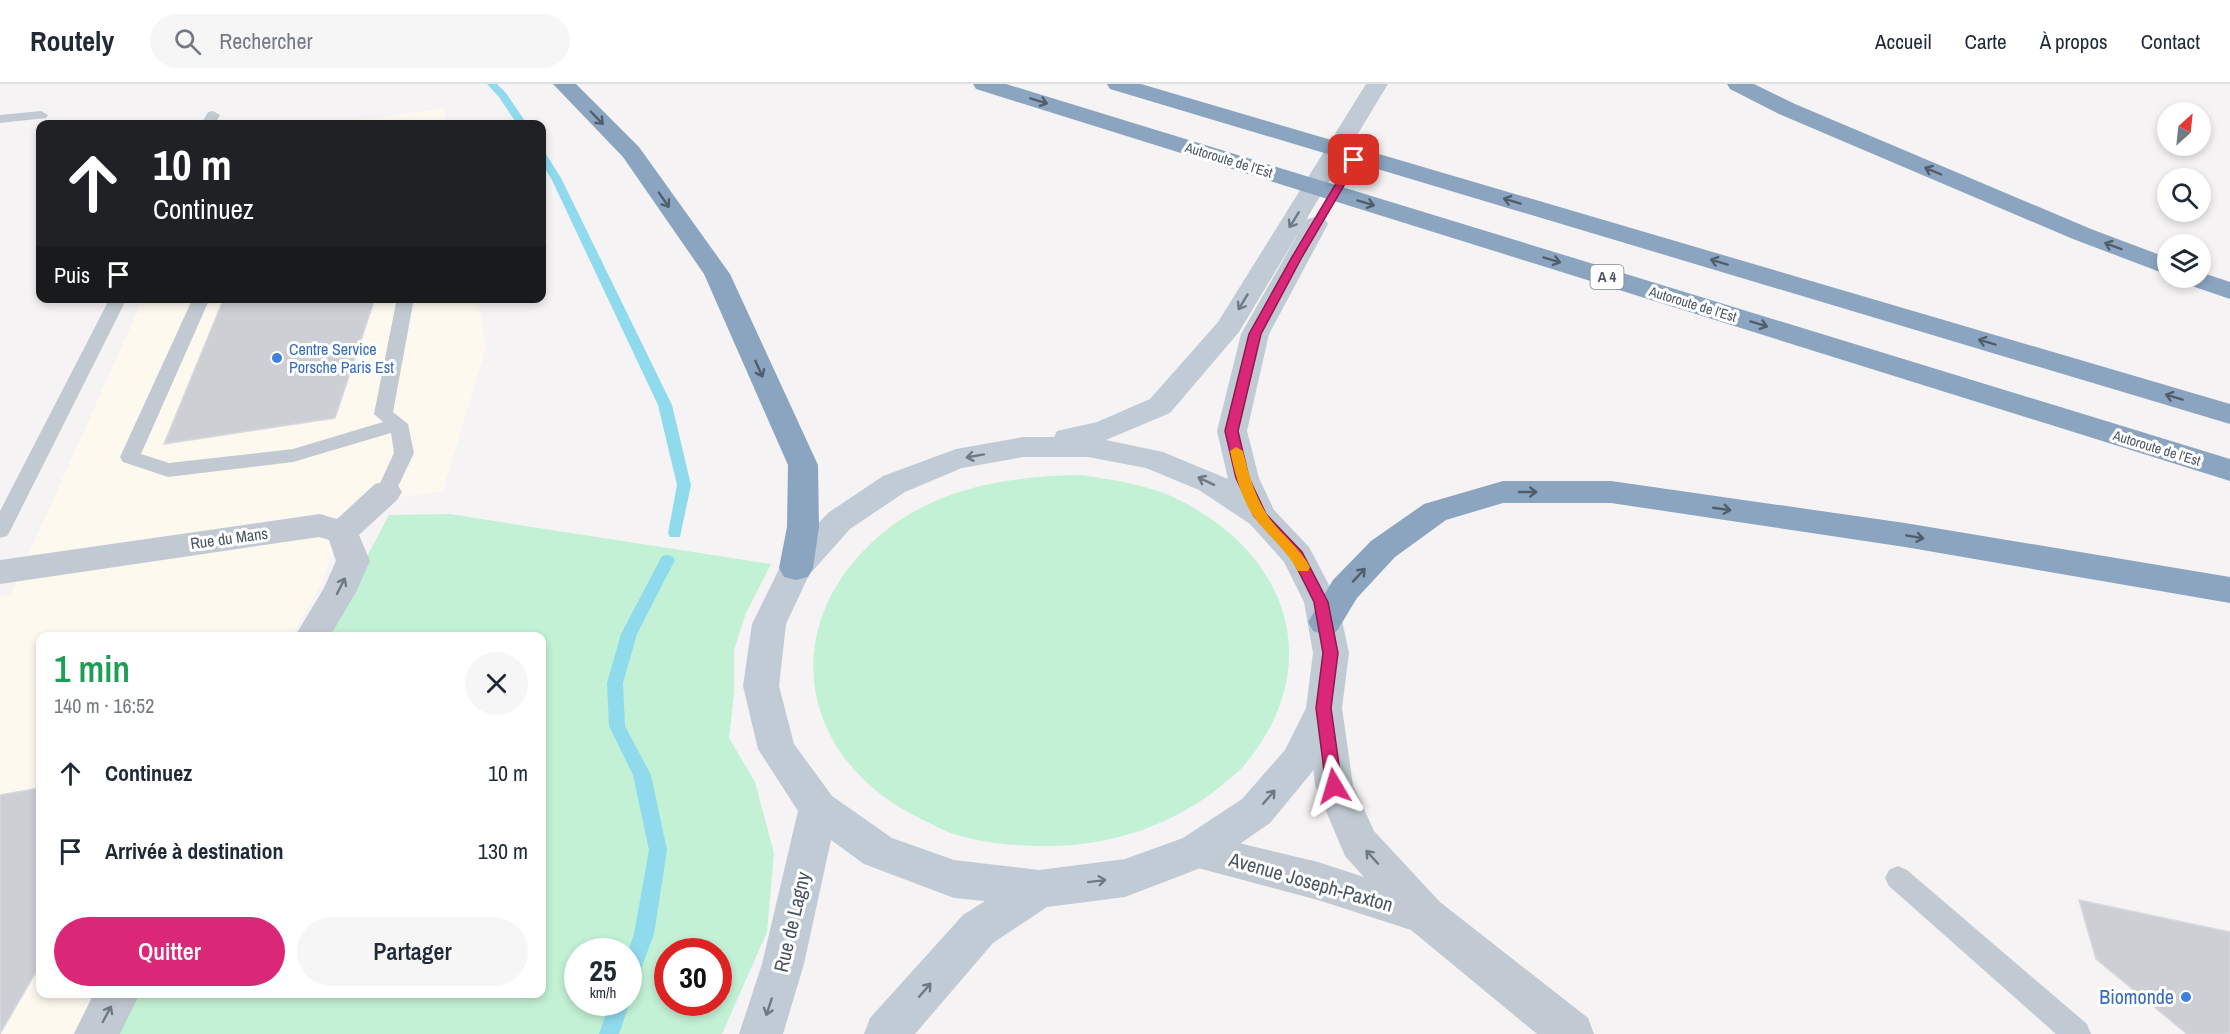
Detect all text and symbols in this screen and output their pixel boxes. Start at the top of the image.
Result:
search box [150,14,570,68]
text: Routely [30,22,114,60]
icon: search [171,25,204,58]
text: Rechercher [219,26,312,56]
text: Accueil [1875,27,1932,56]
text: Carte [1965,27,2007,56]
text: À propos [2040,27,2108,56]
text: Contact [2141,27,2200,56]
one-way arrow [1029,96,1048,107]
north arrow [2157,102,2211,156]
map controls [2157,102,2211,288]
one-way arrow [590,111,604,126]
pin [1328,134,1379,185]
text: 10 m [153,137,232,193]
street label: Autoroute de l’Est [1182,138,1275,182]
icon: arrive [1337,143,1370,176]
icon: ahead [54,144,132,222]
one-way arrow [1924,165,1943,176]
button: search [2157,168,2211,222]
text: Continuez [153,191,254,227]
one-way arrow [658,191,670,208]
one-way arrow [1503,195,1522,206]
one-way arrow [1356,198,1375,209]
one-way arrow [1287,211,1299,228]
button: layers [2157,234,2211,288]
one-way arrow [2104,240,2123,251]
one-way arrow [1542,255,1561,266]
one-way arrow [1710,256,1729,267]
icon: arrive [102,258,135,291]
text: Puis [54,260,90,290]
road number: A 4 [1590,265,1624,289]
street label: Autoroute de l’Est [1646,282,1739,326]
one-way arrow [1237,293,1249,310]
one-way arrow [1749,319,1768,330]
one-way arrow [1978,336,1997,347]
place label: Centre Service Porsche Paris Est [289,338,394,378]
marker: Centre Service Porsche Paris Est [270,351,284,365]
one-way arrow [754,360,766,378]
one-way arrow [2165,391,2184,402]
street label: Autoroute de l’Est [2110,426,2203,470]
one-way arrow [966,450,985,461]
one-way arrow [1197,474,1215,486]
one-way arrow [1518,486,1538,498]
one-way arrow [1712,503,1731,514]
street label: Rue du Mans [189,522,269,554]
one-way arrow [1905,532,1924,543]
one-way arrow [1352,567,1366,582]
one-way arrow [336,577,348,595]
text: 1 min [54,645,130,693]
button: close [465,652,528,715]
text: 140 m · 16:52 [54,692,154,719]
position arrow [1302,754,1366,818]
icon: ahead [54,757,87,790]
text: Continuez [105,758,192,788]
text: 10 m [488,758,528,788]
one-way arrow [1262,789,1276,804]
icon: arrive [54,835,87,868]
text: Arrivée à destination [105,836,283,866]
text: 130 m [478,836,528,866]
street label: Avenue Joseph-Paxton [1225,845,1396,918]
one-way arrow [1365,850,1379,865]
street label: Rue de Lagny [767,868,816,975]
one-way arrow [1087,876,1107,887]
button: Quitter [54,917,285,986]
button: Partager [297,917,528,986]
speed limit sign: 30 [654,938,732,1016]
text: 25 [589,950,617,990]
text: km/h [590,982,616,1003]
one-way arrow [918,983,932,998]
place label: Biomonde [2099,983,2174,1010]
marker: Biomonde [2179,990,2193,1004]
one-way arrow [763,997,774,1016]
one-way arrow [102,1005,113,1023]

